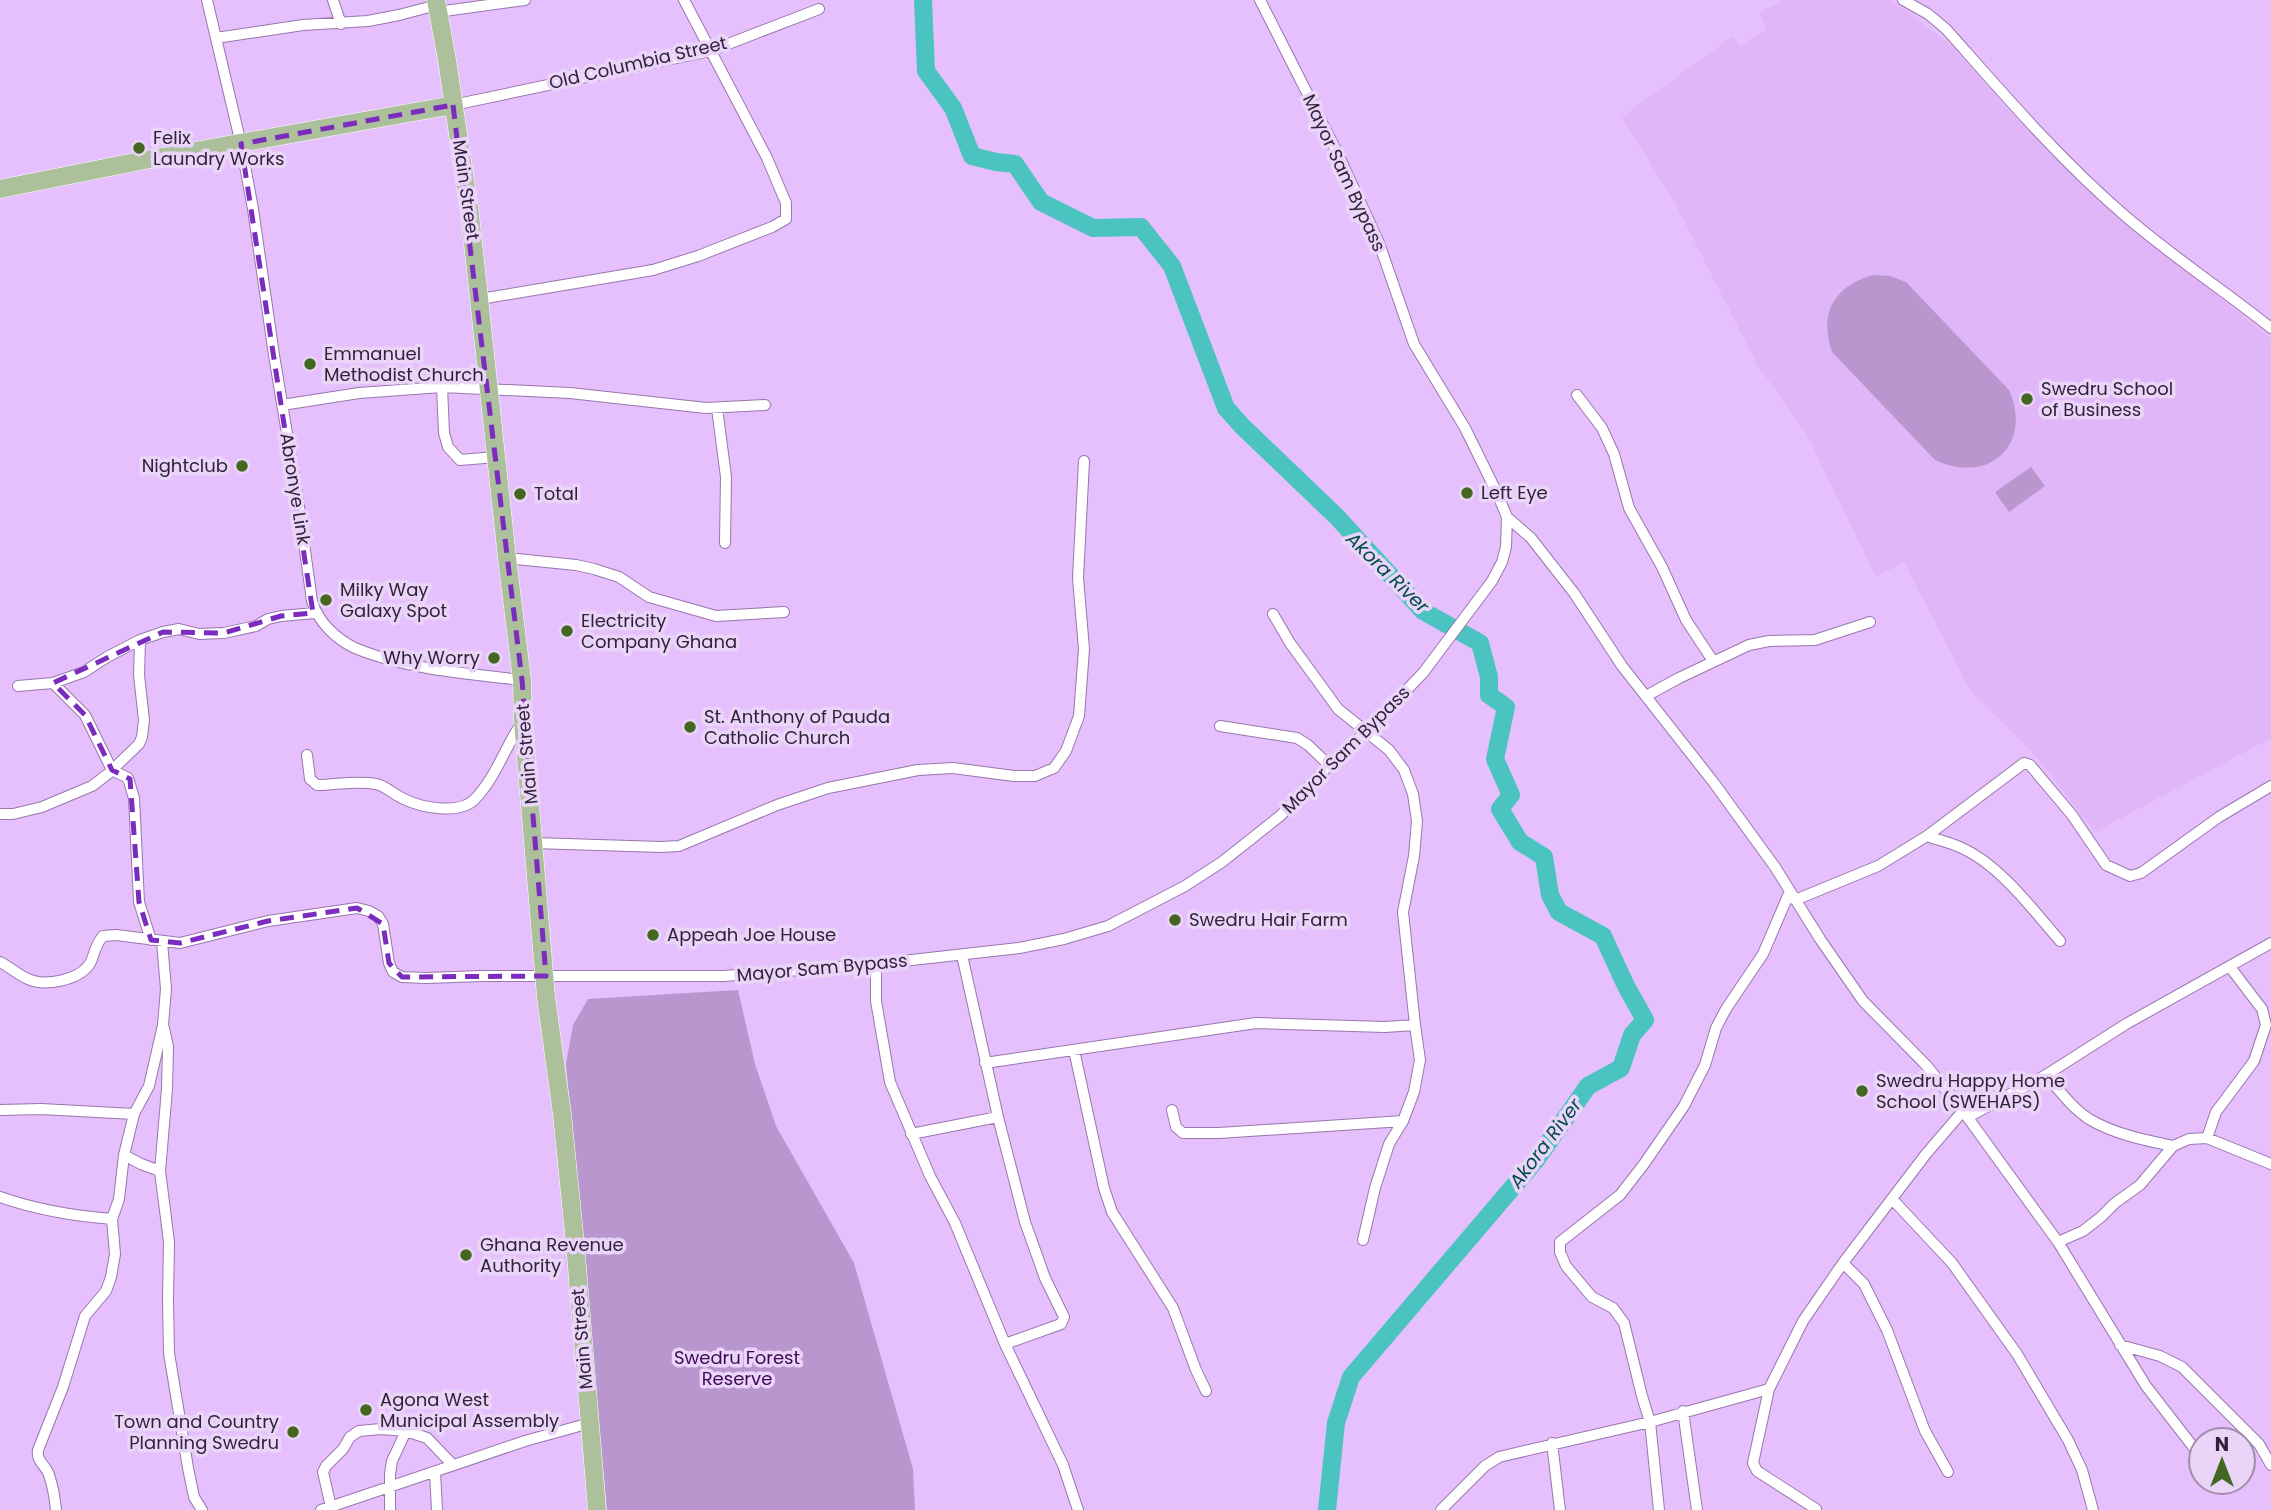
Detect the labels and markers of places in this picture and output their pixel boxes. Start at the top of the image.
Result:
place label: Felix Laundry Works [153,125,284,171]
marker: Felix Laundry Works [131,140,147,156]
place label: Emmanuel Methodist Church [324,341,484,387]
marker: Emmanuel Methodist Church [302,356,318,372]
place label: Swedru School of Business [2041,376,2173,422]
marker: Swedru School of Business [2019,391,2035,407]
place label: Nightclub [142,453,228,478]
marker: Nightclub [234,458,250,474]
place label: Left Eye [1481,480,1548,505]
place label: Total [534,481,578,506]
marker: Left Eye [1459,485,1475,501]
marker: Total [512,486,528,502]
place label: Milky Way Galaxy Spot [340,577,447,623]
marker: Milky Way Galaxy Spot [318,592,334,608]
place label: Electricity Company Ghana [581,608,737,654]
marker: Electricity Company Ghana [559,623,575,639]
place label: Why Worry [383,645,480,670]
marker: Why Worry [486,650,502,666]
place label: St. Anthony of Pauda Catholic Church [704,704,890,750]
marker: St. Anthony of Pauda Catholic Church [682,719,698,735]
place label: Swedru Hair Farm [1189,907,1348,932]
marker: Swedru Hair Farm [1167,912,1183,928]
place label: Appeah Joe House [667,922,836,947]
marker: Appeah Joe House [645,927,661,943]
place label: Swedru Happy Home School (SWEHAPS) [1876,1068,2065,1114]
marker: Swedru Happy Home School (SWEHAPS) [1854,1083,1870,1099]
place label: Ghana Revenue Authority [480,1232,624,1278]
marker: Ghana Revenue Authority [458,1247,474,1263]
place label: Agona West Municipal Assembly [380,1387,559,1433]
marker: Agona West Municipal Assembly [358,1402,374,1418]
place label: Town and Country Planning Swedru [114,1409,279,1455]
marker: Town and Country Planning Swedru [285,1424,301,1440]

